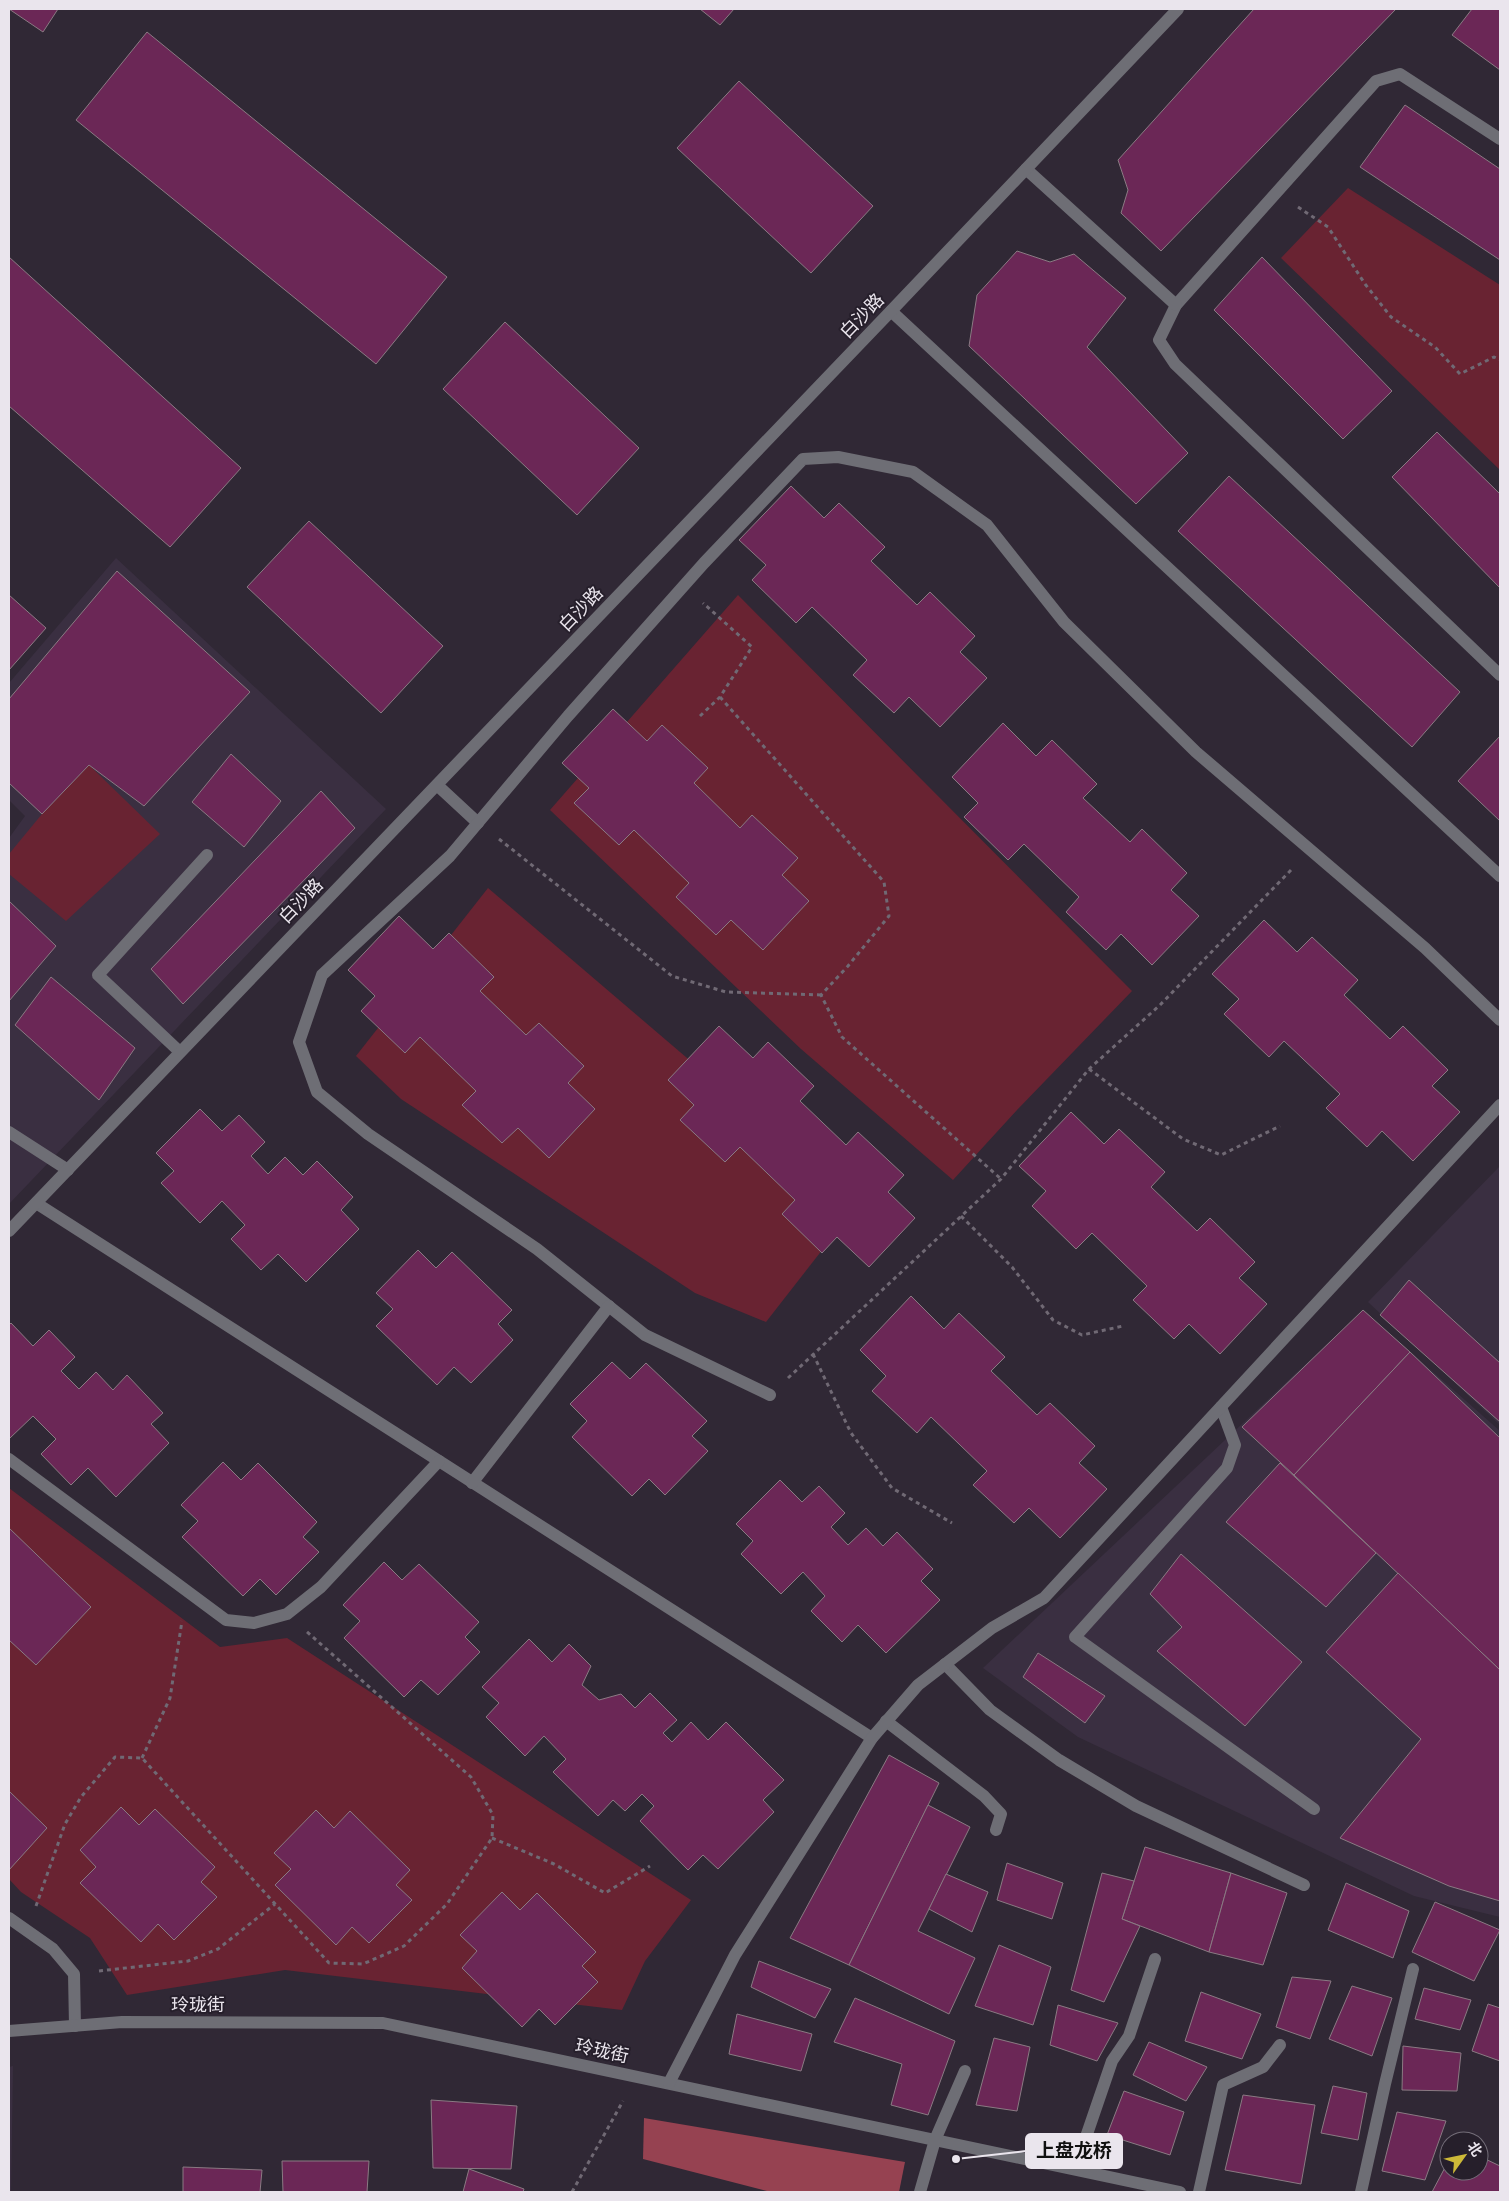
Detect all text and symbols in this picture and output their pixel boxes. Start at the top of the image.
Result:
street label: 白沙路 [835,288,889,344]
street label: 白沙路 [554,581,608,637]
street label: 白沙路 [274,873,328,929]
street label: 玲珑街 [171,1993,225,2017]
street label: 玲珑街 [573,2034,631,2068]
north arrow [1439,2131,1489,2181]
callout: 上盘龙桥 [1026,2134,1122,2168]
text: 上盘龙桥 [1036,2138,1112,2163]
text: 北 [1464,2138,1486,2160]

